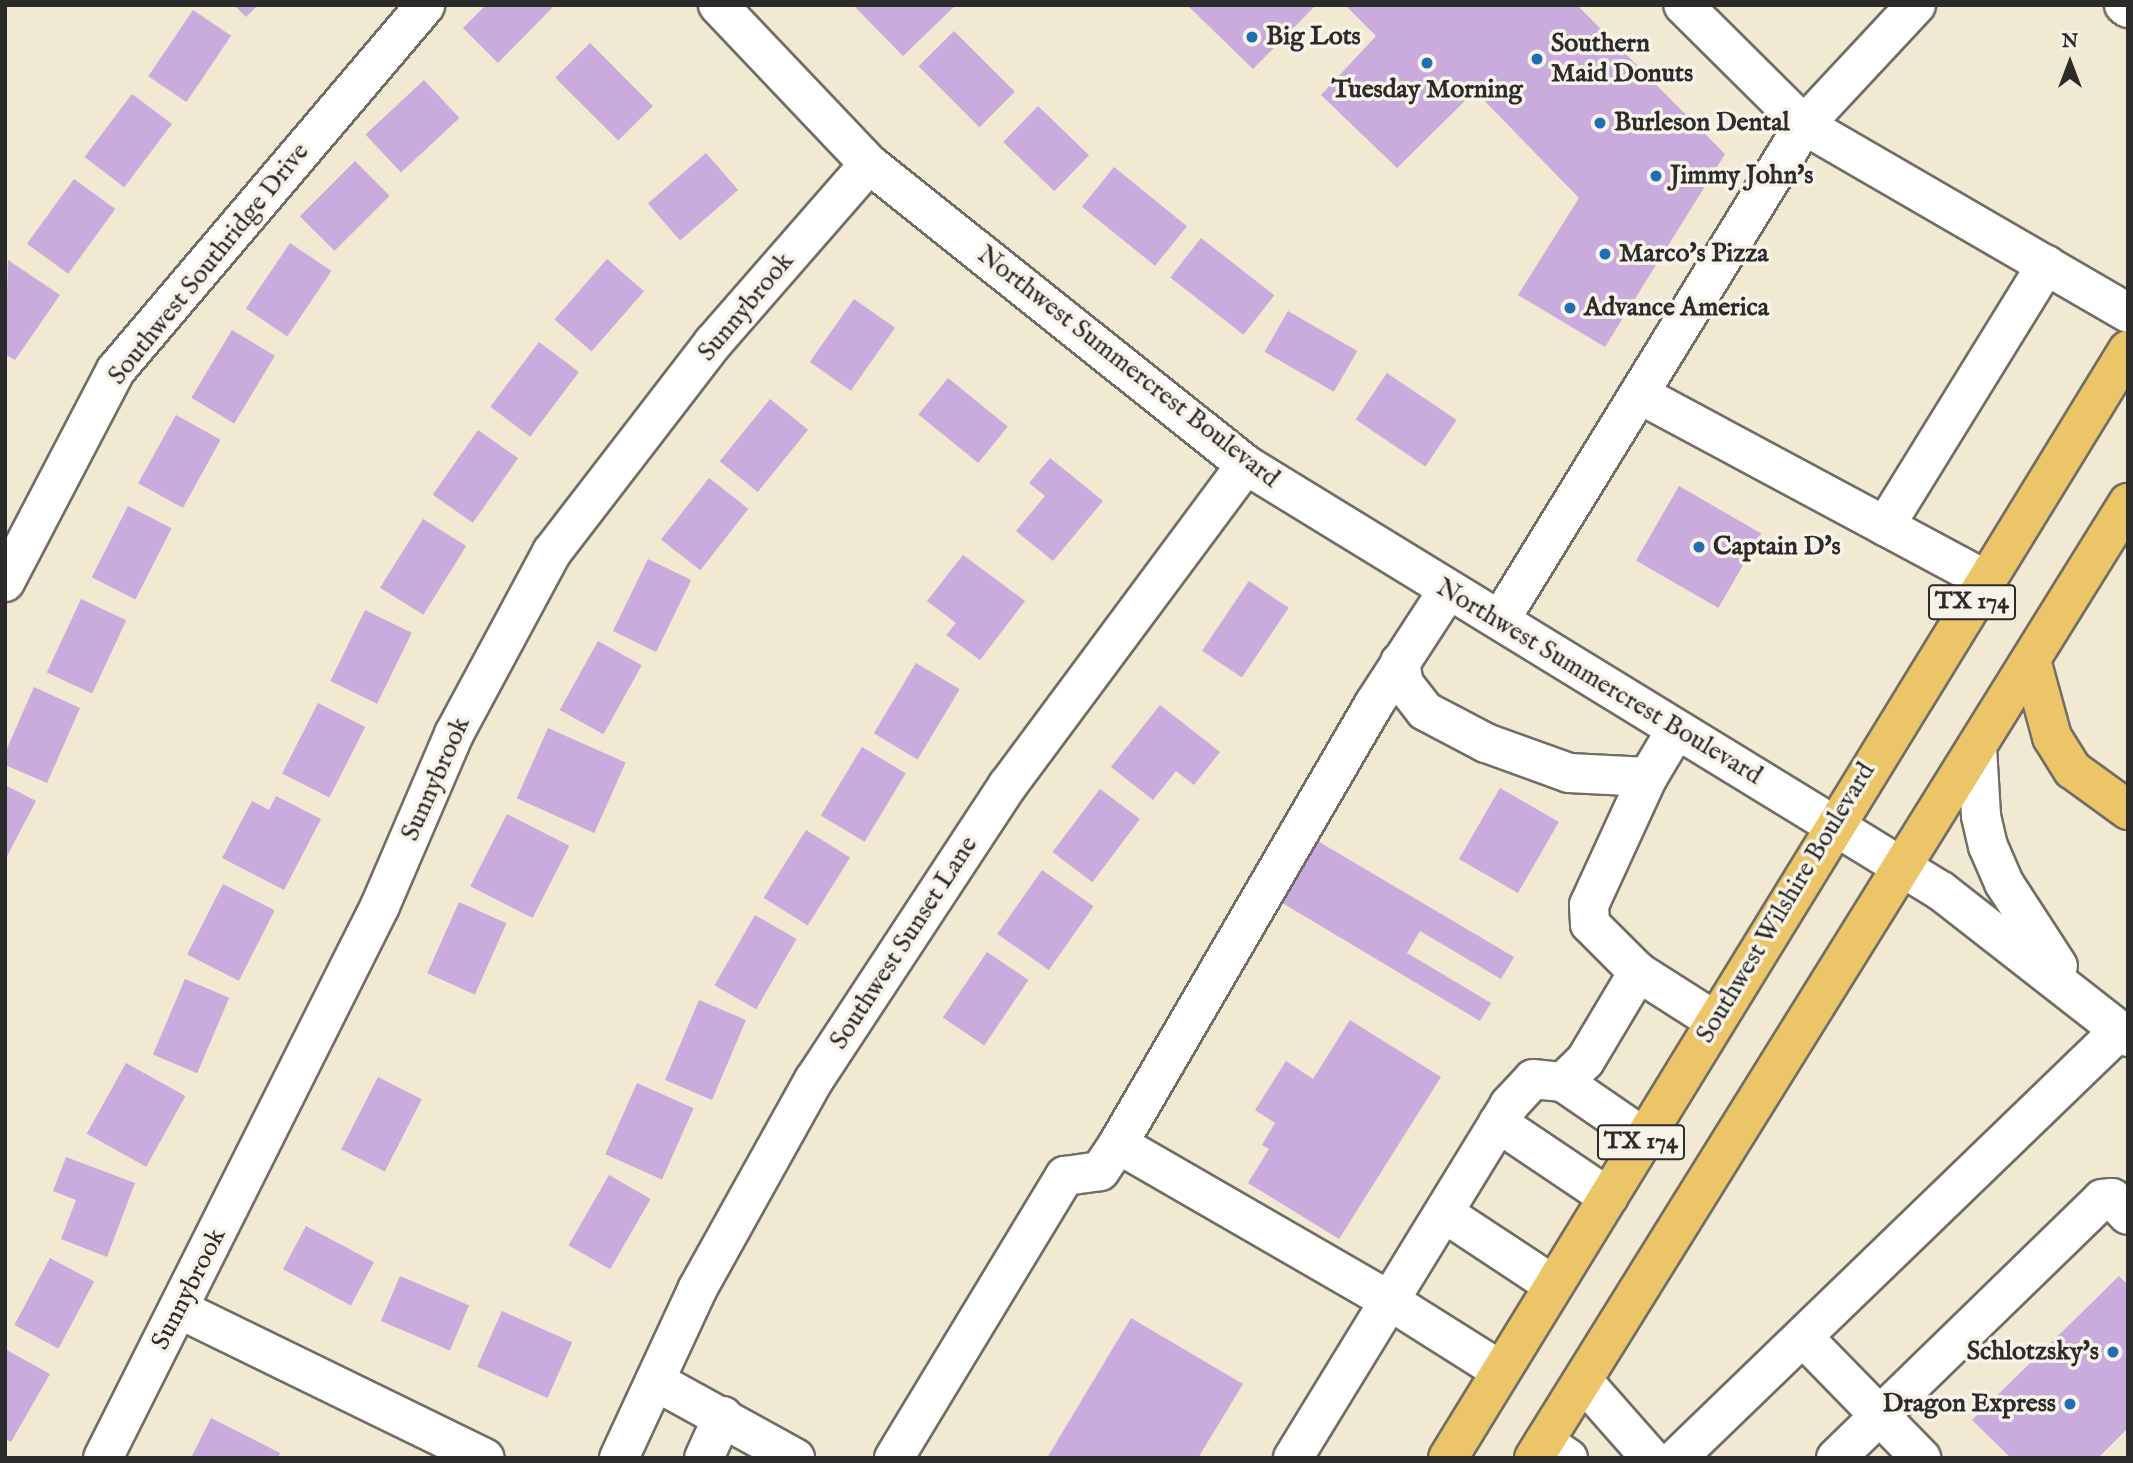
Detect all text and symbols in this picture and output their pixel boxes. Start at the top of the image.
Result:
place label: Big Lots [1266,21,1361,53]
place label: Southern Maid Donuts [1551,28,1693,90]
north arrow [2035,28,2105,98]
marker: Big Lots [1244,29,1260,45]
text: N [2062,30,2078,54]
marker: Southern Maid Donuts [1529,51,1545,67]
marker: Tuesday Morning [1419,55,1435,71]
place label: Tuesday Morning [1332,74,1522,106]
place label: Burleson Dental [1614,107,1790,139]
marker: Burleson Dental [1592,115,1608,131]
street label: Southwest Southridge Drive [102,137,316,391]
place label: Jimmy John's [1670,160,1813,192]
marker: Jimmy John's [1648,168,1664,184]
place label: Marco's Pizza [1619,238,1768,270]
street label: Northwest Summercrest Boulevard [971,239,1285,495]
street label: Sunnybrook [692,246,800,368]
marker: Marco's Pizza [1597,246,1613,262]
place label: Advance America [1584,292,1769,324]
marker: Advance America [1562,300,1578,316]
place label: Captain D's [1713,531,1841,563]
marker: Captain D's [1691,539,1707,555]
street label: Northwest Summercrest Boulevard [1430,572,1768,792]
road number: TX 174 [1926,582,2018,622]
street label: Sunnybrook [395,712,477,846]
street label: Southwest Wilshire Boulevard [1690,757,1882,1049]
street label: Southwest Sunset Lane [823,831,985,1055]
road number: TX 174 [1596,1122,1686,1162]
street label: Sunnybrook [145,1223,233,1355]
place label: Schlotzsky's [1967,1336,2099,1368]
marker: Schlotzsky's [2105,1344,2121,1360]
place label: Dragon Express [1882,1388,2056,1420]
marker: Dragon Express [2062,1396,2078,1412]

